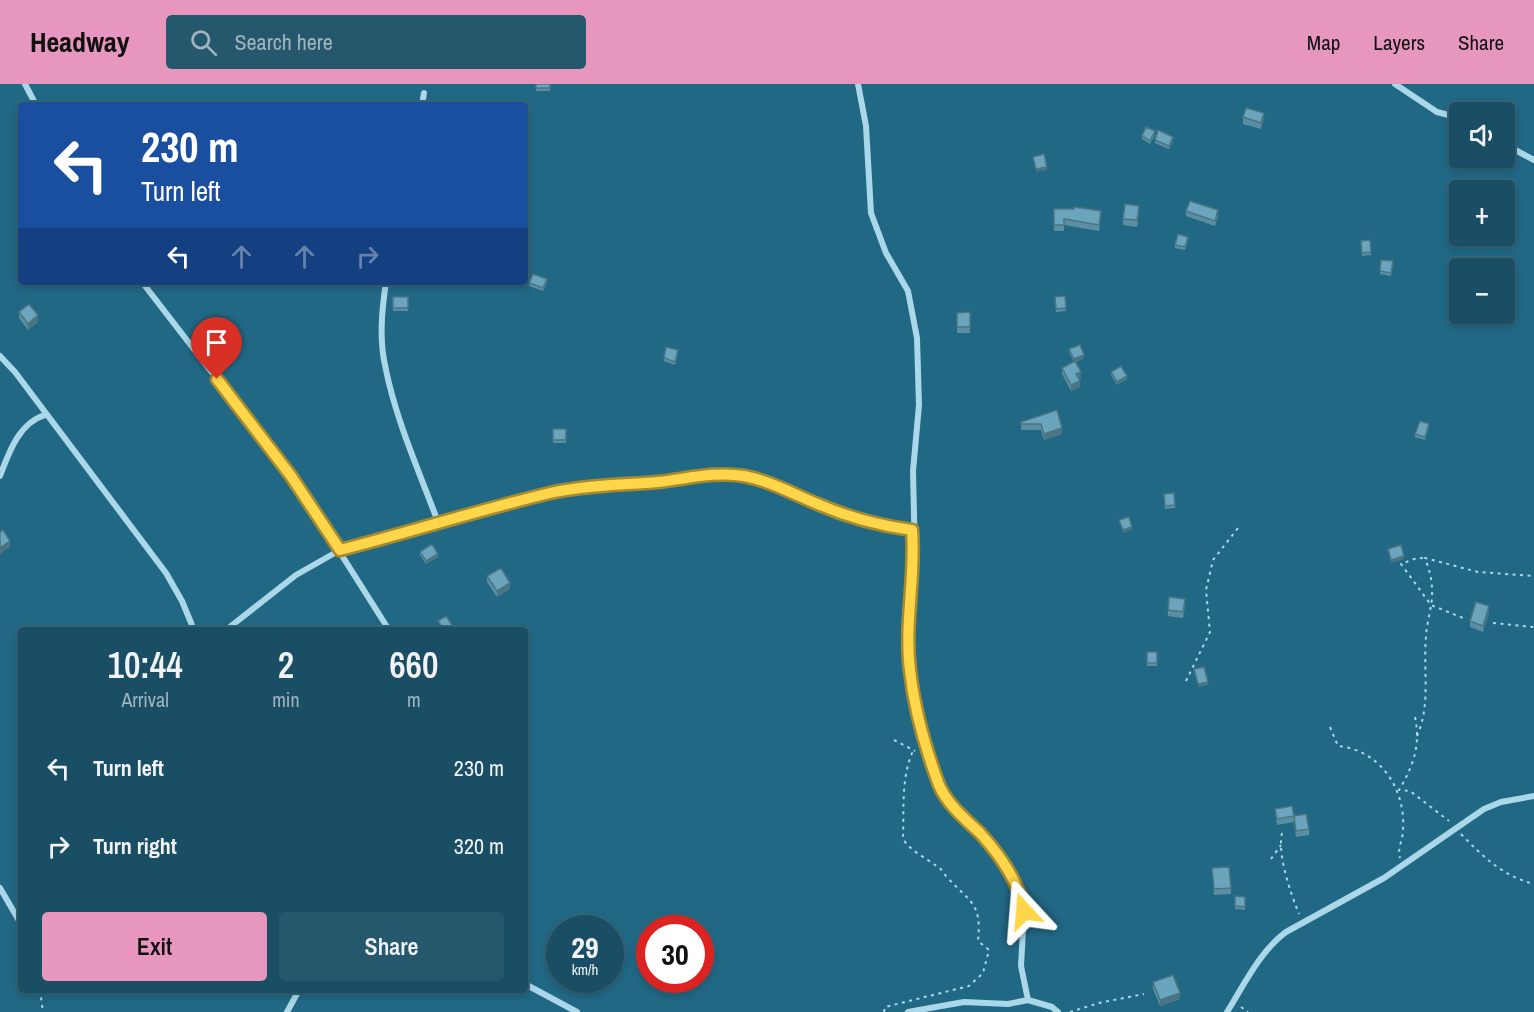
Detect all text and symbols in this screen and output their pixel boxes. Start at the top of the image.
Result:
search box [166,15,586,69]
text: Headway [30,23,130,61]
icon: search [187,26,220,59]
text: Search here [235,27,333,57]
text: Map [1307,28,1340,57]
text: Layers [1373,28,1425,57]
text: Share [1458,28,1504,57]
map controls [1449,102,1515,324]
button: sound [1449,102,1515,168]
text: 230 m [141,119,239,175]
icon: left [42,126,120,204]
text: Turn left [141,173,220,209]
button: + [1449,180,1515,246]
icon: left [162,240,195,273]
icon: ahead [225,240,258,273]
icon: ahead [288,240,321,273]
icon: right [351,240,384,273]
button: − [1449,258,1515,324]
pin [191,317,242,379]
icon: arrive [200,326,233,359]
text: 10:44 [108,641,183,689]
text: 2 [278,641,294,689]
text: 660 [389,641,438,689]
text: Arrival [121,686,169,713]
text: min [272,686,300,713]
text: m [407,686,421,713]
icon: left [42,752,75,785]
text: Turn left [93,753,164,783]
text: 230 m [454,753,504,783]
icon: right [42,830,75,863]
text: Turn right [93,831,177,861]
text: 320 m [454,831,504,861]
position arrow [992,879,1056,943]
button: Exit [42,912,267,981]
button: Share [279,912,504,981]
speed limit sign: 30 [636,915,714,993]
text: 29 [571,927,599,967]
text: km/h [572,959,598,980]

